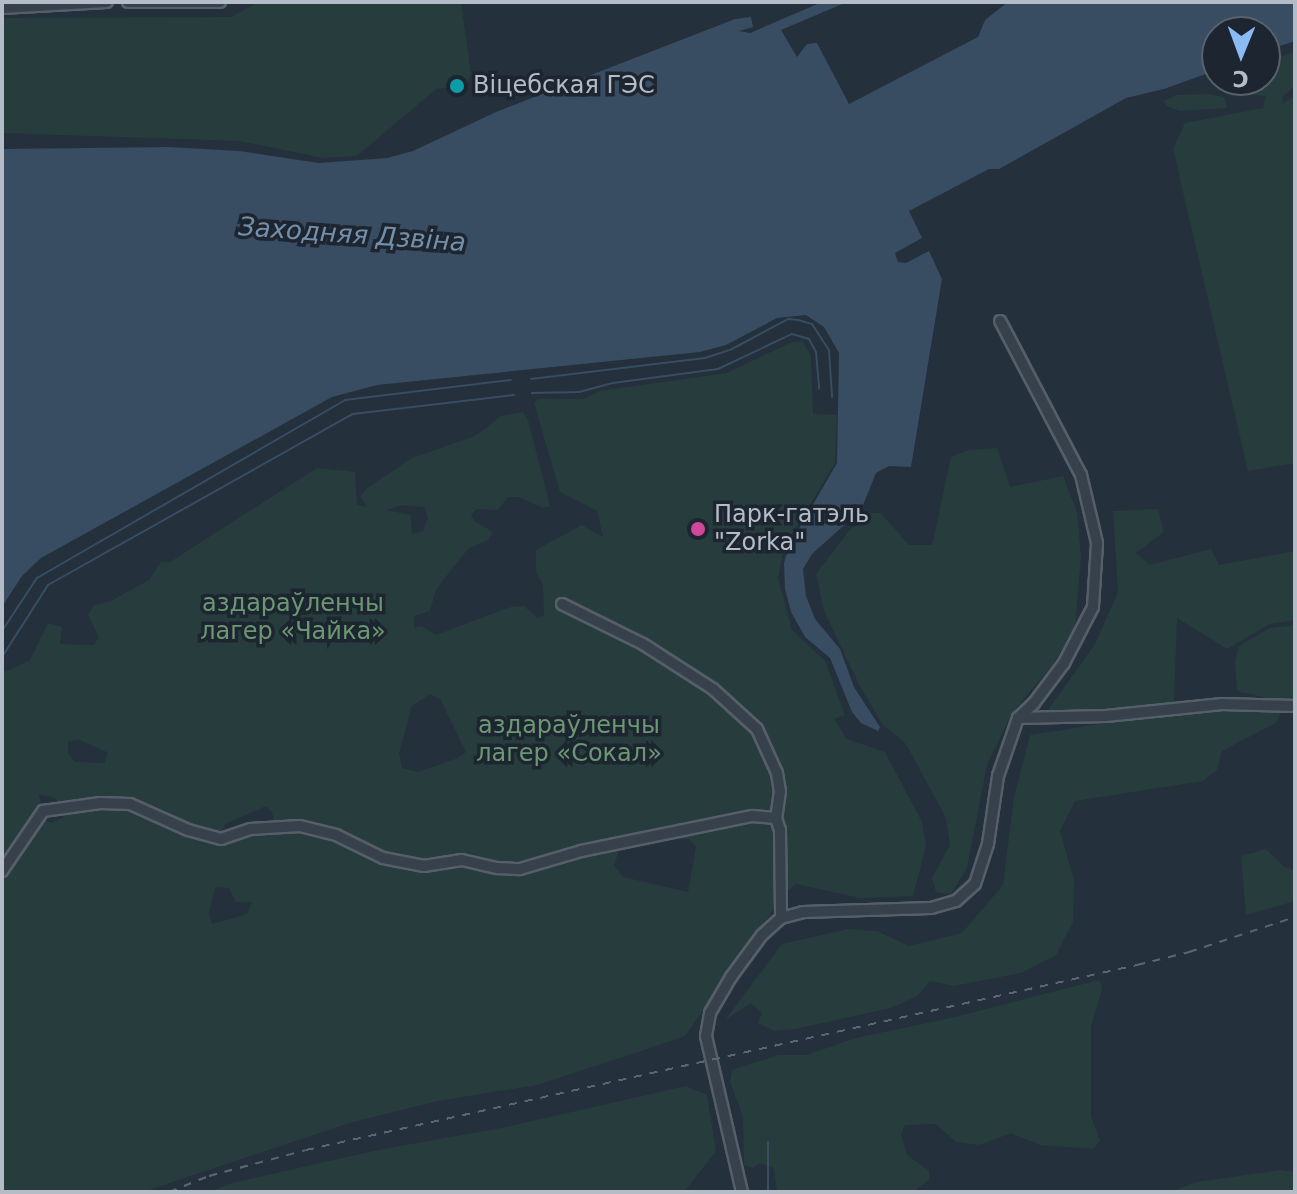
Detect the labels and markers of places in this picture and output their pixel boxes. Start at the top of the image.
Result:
place label: Віцебская ГЭС [473,72,655,100]
marker: Віцебская ГЭС [448,77,466,95]
place label: Парк-гатэль "Zorka" [714,501,869,557]
marker: Парк-гатэль "Zorka" [689,520,707,538]

